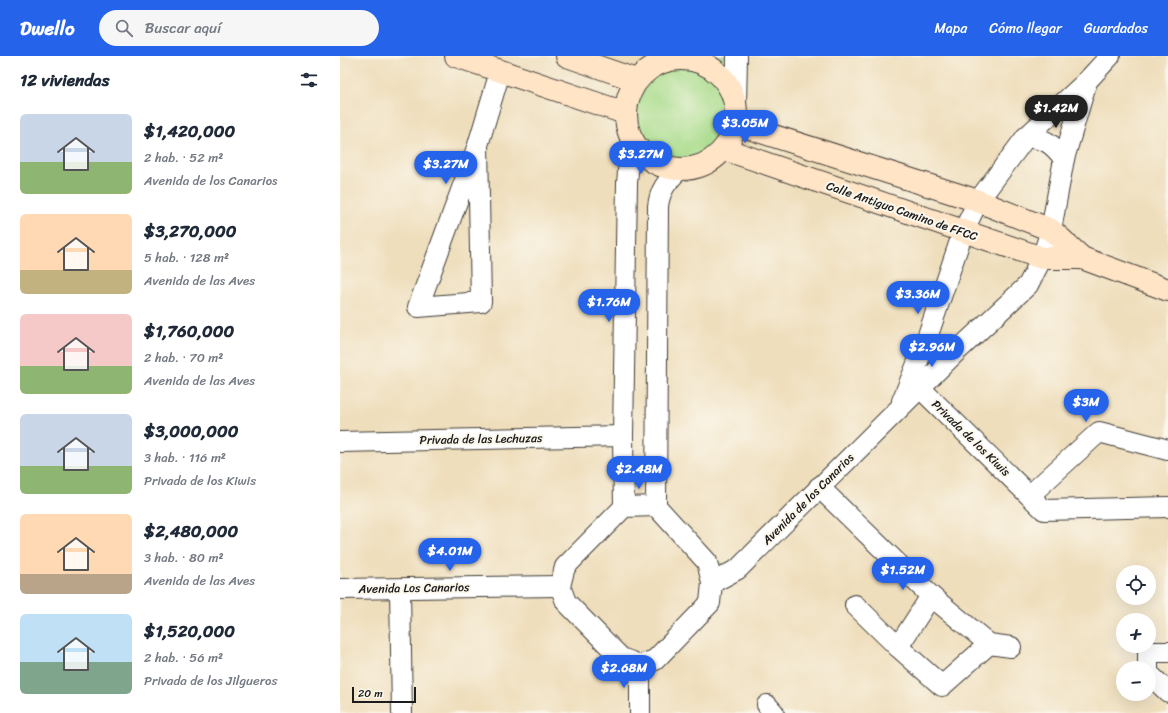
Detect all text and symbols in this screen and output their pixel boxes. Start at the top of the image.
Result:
search box [99,10,379,46]
text: Dwello [20,12,75,45]
text: Buscar aquí [145,15,221,41]
text: Mapa [934,16,967,41]
text: Cómo llegar [989,16,1062,41]
text: Guardados [1084,16,1148,41]
icon: search [113,17,135,39]
text: 12 viviendas [20,65,109,95]
icon: filters [298,69,320,91]
pin: $1.42M [1023,95,1089,129]
text: $1.42M [1034,96,1078,119]
pin: $3.05M [712,110,778,144]
text: $3.05M [722,111,768,134]
text: $1,420,000 [144,116,235,146]
icon: home [52,130,100,178]
pin: $3.27M [608,141,674,175]
text: $3.27M [618,142,664,165]
text: 2 hab. · 52 m² [144,146,223,169]
pin: $3.27M [413,151,479,185]
text: $3.27M [423,152,469,175]
text: Avenida de los Canarios [144,169,277,192]
street label: Calle Antiguo Camino de FFCC [823,175,981,247]
text: $3,270,000 [144,216,236,246]
icon: home [52,230,100,278]
text: 5 hab. · 128 m² [144,246,229,269]
text: Avenida de las Aves [144,269,255,292]
pin: $3.36M [885,281,951,315]
text: $3.36M [896,282,940,305]
pin: $1.76M [576,289,642,323]
text: $1.76M [587,290,631,313]
text: $1,760,000 [144,316,234,346]
icon: home [52,330,100,378]
pin: $2.96M [899,334,965,368]
text: $2.96M [909,335,955,358]
text: 2 hab. · 70 m² [144,346,223,369]
text: Avenida de las Aves [144,369,255,392]
pin: $3M [1067,389,1105,423]
text: $3M [1073,390,1099,413]
street label: Privada de los Kiwis [926,394,1016,482]
text: $3,000,000 [144,416,238,446]
street label: Privada de las Lechuzas [419,427,543,451]
icon: home [52,430,100,478]
text: 3 hab. · 116 m² [144,446,226,469]
street label: Avenida de los Canarios [756,448,859,551]
pin: $2.48M [606,456,672,490]
text: $2.48M [616,457,662,480]
text: Privada de los Kiwis [144,469,256,492]
text: $2,480,000 [144,516,238,546]
icon: home [52,530,100,578]
pin: $4.01M [417,538,483,572]
text: $4.01M [427,539,473,562]
text: 3 hab. · 80 m² [144,546,224,569]
pin: $1.52M [870,557,936,591]
text: $1.52M [881,558,925,581]
map controls [1116,565,1156,701]
button: locate [1116,565,1156,605]
text: Avenida de las Aves [144,569,255,592]
street label: Avenida Los Canarios [357,576,470,600]
button: + [1116,613,1156,653]
text: $1,520,000 [144,616,235,646]
icon: home [52,630,100,678]
text: 2 hab. · 56 m² [144,646,223,669]
pin: $2.68M [591,655,657,689]
text: $2.68M [601,656,647,679]
button: − [1116,661,1156,701]
text: Privada de los Jilgueros [144,669,277,692]
text: 20 m [358,684,383,703]
scale bar [352,685,416,704]

